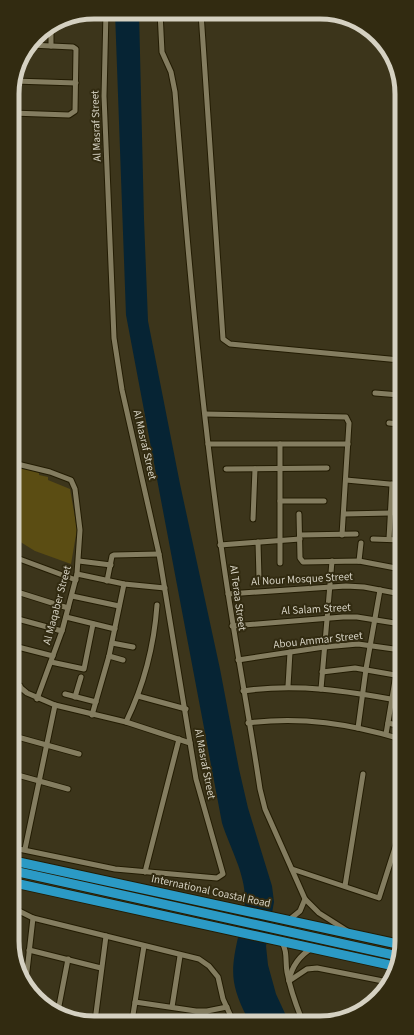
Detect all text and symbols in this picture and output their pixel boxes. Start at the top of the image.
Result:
street label: Al Masraf Street [87,90,105,162]
street label: Al Masraf Street [130,409,160,482]
street label: Al Maqaber Street [39,564,75,646]
street label: Al Teraa Street [226,564,250,632]
street label: Al Nour Mosque Street [251,569,354,589]
street label: Al Salam Street [281,600,351,618]
street label: Abou Ammar Street [273,628,364,652]
street label: Al Masraf Street [191,728,219,801]
street label: International Coastal Road [150,871,272,911]

